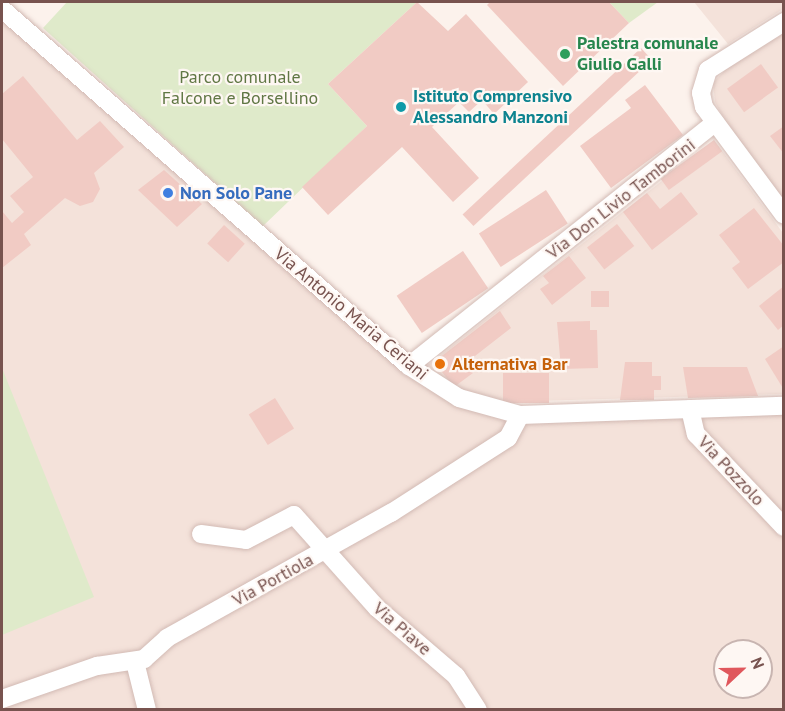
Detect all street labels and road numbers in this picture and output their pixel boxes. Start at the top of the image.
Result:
street label: Via Don Livio Tamborini [542,134,700,264]
street label: Via Antonio Maria Ceriani [269,243,433,385]
street label: Via Pozzolo [693,431,769,511]
street label: Via Portiola [229,549,317,611]
street label: Via Piave [368,598,436,660]

